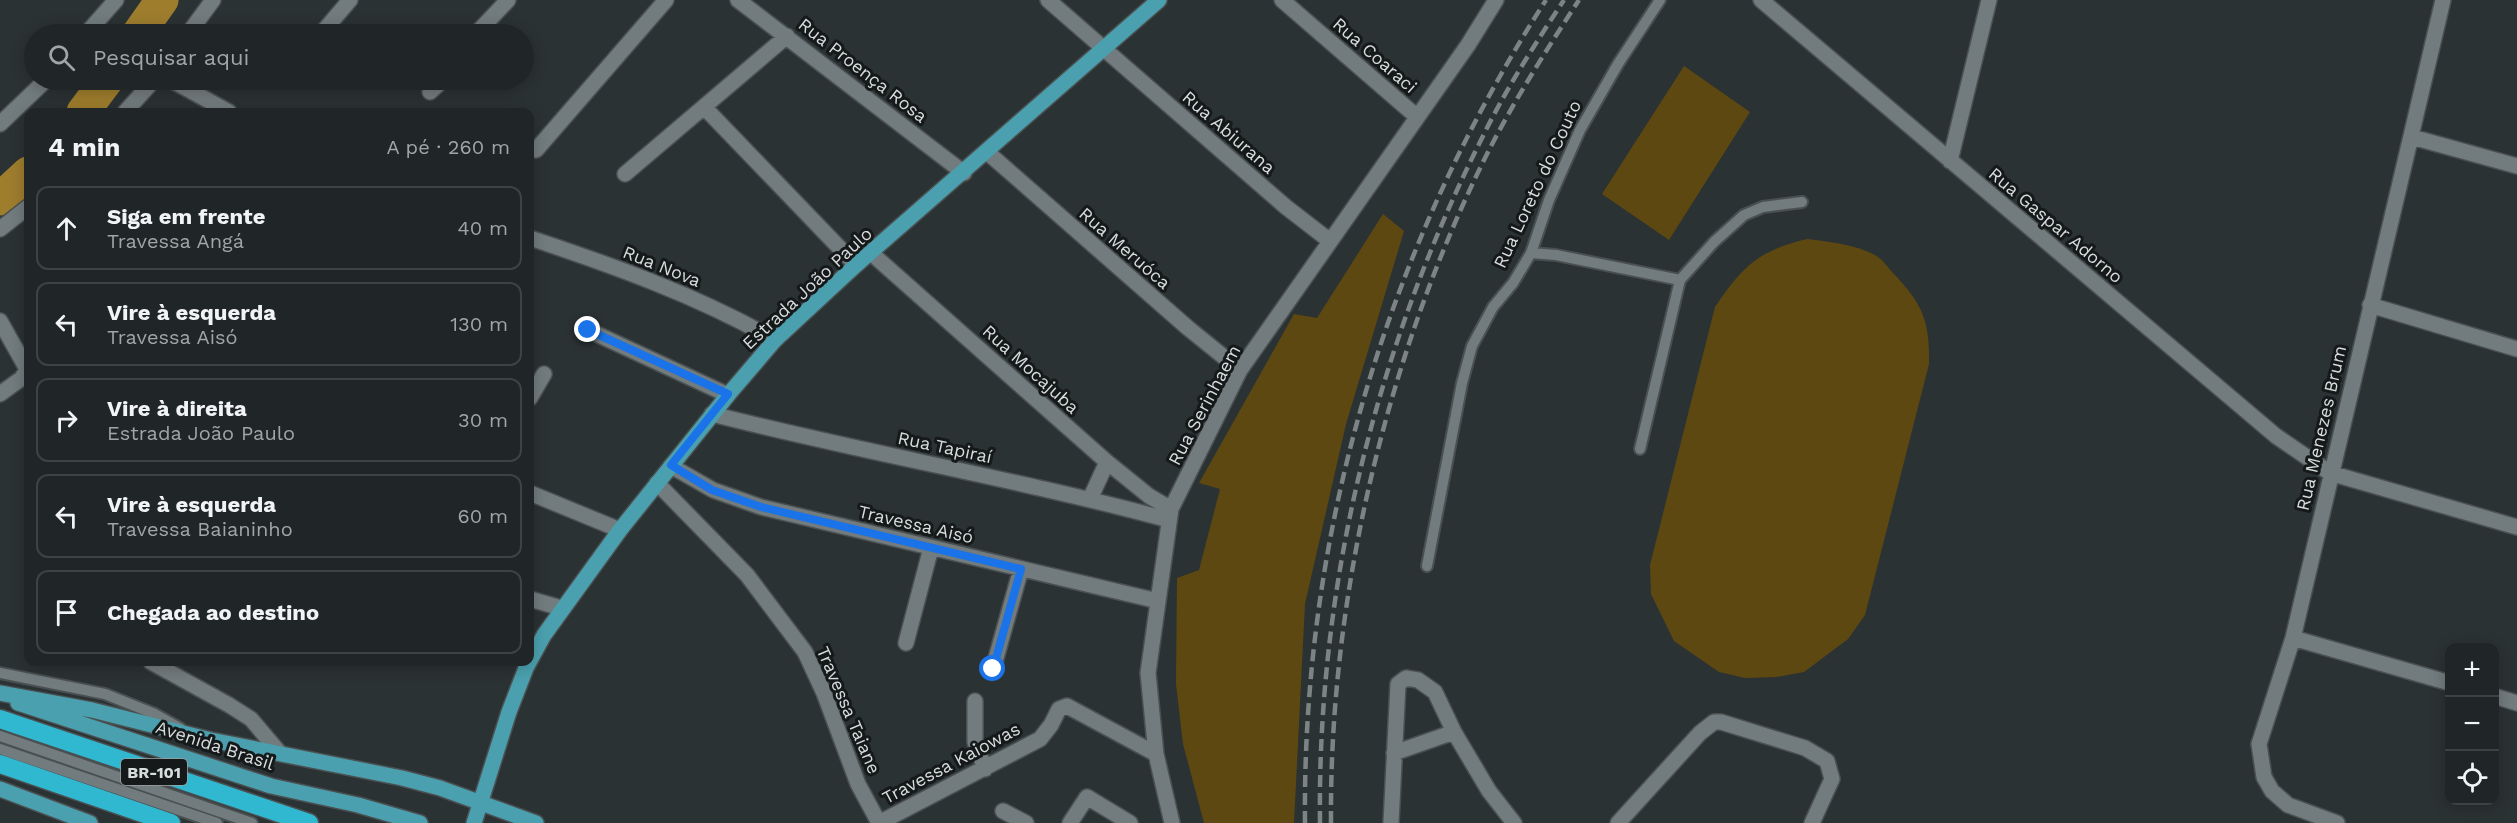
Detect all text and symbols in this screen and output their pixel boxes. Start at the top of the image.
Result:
street label: Rua Proença Rosa [795,13,931,127]
street label: Rua Coaraci [1329,13,1421,97]
search box [24,24,534,90]
icon: search [45,41,78,74]
text: Pesquisar aqui [93,45,249,70]
street label: Rua Abiurana [1178,86,1280,178]
street label: Rua Loreto do Couto [1489,97,1585,271]
text: 4 min [48,132,120,162]
text: A pé · 260 m [386,135,510,159]
street label: Rua Gaspar Adorno [1985,163,2127,287]
street label: Rua Meruóca [1075,203,1175,293]
text: Siga em frente [107,204,265,229]
icon: ahead [50,212,83,245]
text: 40 m [457,216,508,240]
street label: Estrada João Paulo [738,223,876,353]
text: Travessa Angá [107,229,244,253]
street label: Rua Nova [620,241,704,291]
text: Vire à esquerda [107,300,276,325]
icon: left [50,308,83,341]
text: 130 m [450,312,508,336]
route end [574,316,600,342]
street label: Rua Mocajuba [978,320,1084,418]
text: Travessa Aisó [107,325,238,349]
street label: Rua Serinhaem [1164,341,1244,469]
street label: Rua Menezes Brum [2292,343,2350,513]
text: Vire à direita [107,396,247,421]
icon: right [50,404,83,437]
text: 30 m [458,408,508,432]
text: Estrada João Paulo [107,421,295,445]
street label: Rua Tapiraí [896,427,994,467]
text: Vire à esquerda [107,492,276,517]
icon: left [50,500,83,533]
street label: Travessa Aisó [856,501,976,547]
text: 60 m [458,504,508,528]
text: Travessa Baianinho [107,517,293,541]
icon: arrive [50,596,83,629]
text: Chegada ao destino [107,600,319,625]
street label: Travessa Taiane [813,643,885,777]
map controls [2445,643,2499,805]
button: + [2445,643,2499,697]
route start [979,655,1005,681]
button: − [2445,697,2499,751]
street label: Avenida Brasil [153,716,277,774]
street label: Travessa Kaiowas [879,718,1023,808]
button: locate [2445,751,2499,805]
road number: BR-101 [121,759,187,785]

